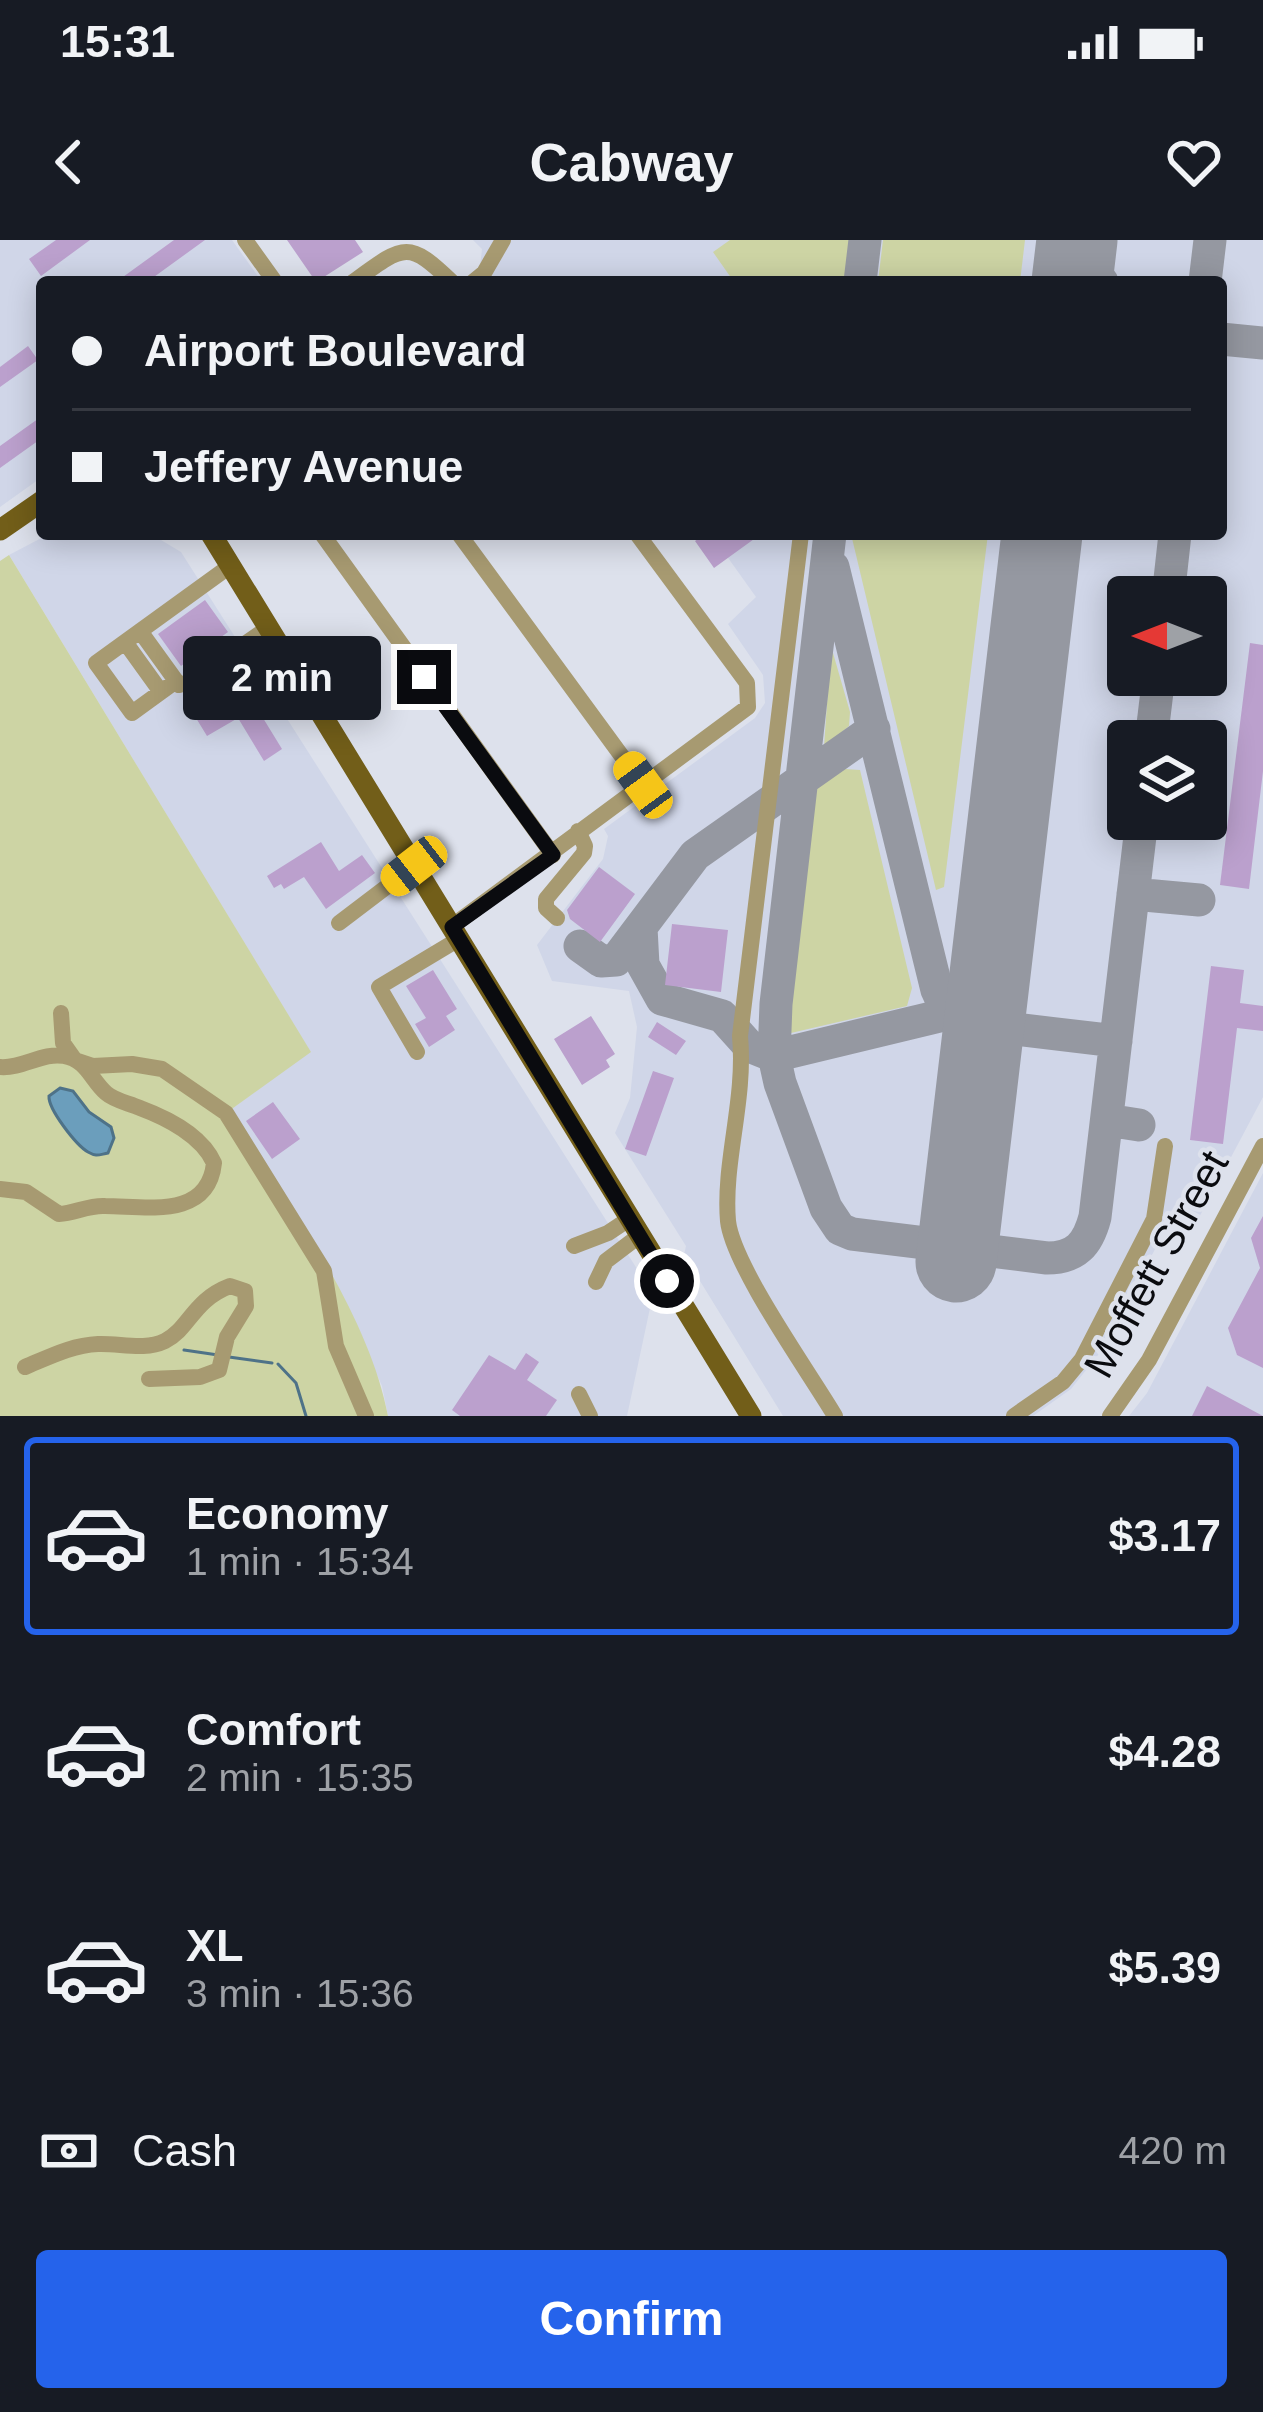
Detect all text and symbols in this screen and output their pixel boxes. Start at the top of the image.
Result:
text: 15:31 [60,16,175,67]
icon: back [36,129,102,195]
icon: heart [1161,129,1227,195]
text: Cabway [529,132,734,192]
text: Airport Boulevard [144,325,527,376]
text: Jeffery Avenue [144,441,463,492]
north arrow [1107,576,1227,696]
map controls [1107,576,1227,840]
callout: 2 min [184,635,382,719]
route end [397,650,451,704]
text: 2 min [231,656,333,699]
button: layers [1107,720,1227,840]
car [607,745,679,825]
car [375,830,453,902]
street label: Moffett Street [1075,1142,1238,1385]
route start [640,1254,694,1308]
icon: car [42,1482,150,1590]
text: Economy [186,1488,389,1539]
text: $3.17 [1108,1510,1221,1561]
text: 1 min · 15:34 [186,1540,414,1583]
icon: car [42,1698,150,1806]
text: Comfort [186,1704,361,1755]
text: $4.28 [1108,1726,1221,1777]
text: 2 min · 15:35 [186,1756,414,1799]
icon: car [42,1914,150,2022]
text: XL [186,1920,244,1971]
text: $5.39 [1108,1942,1221,1993]
text: 3 min · 15:36 [186,1972,414,2015]
icon: cash [36,2118,102,2184]
text: Cash [132,2125,237,2176]
text: 420 m [1119,2129,1227,2172]
button: Confirm [36,2250,1227,2388]

